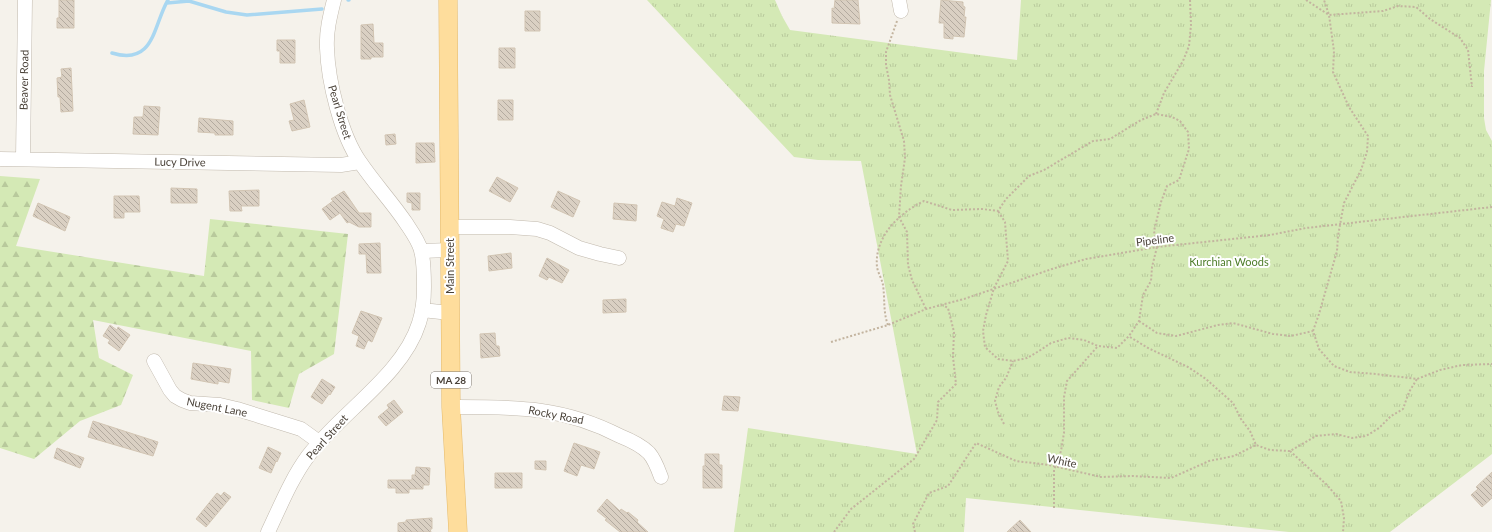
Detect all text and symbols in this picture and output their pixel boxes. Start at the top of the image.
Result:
street label: Beaver Road [16,50,31,110]
street label: Pearl Street [326,83,355,141]
street label: Lucy Drive [154,155,206,168]
street label: Pipeline [1135,231,1175,248]
street label: Main Street [443,238,456,294]
park label: Kurchian Woods [1189,255,1269,268]
road number: MA 28 [431,372,471,388]
street label: Nugent Lane [186,394,249,419]
street label: Rocky Road [527,403,585,426]
street label: Pearl Street [303,411,350,462]
street label: White [1046,451,1078,470]

